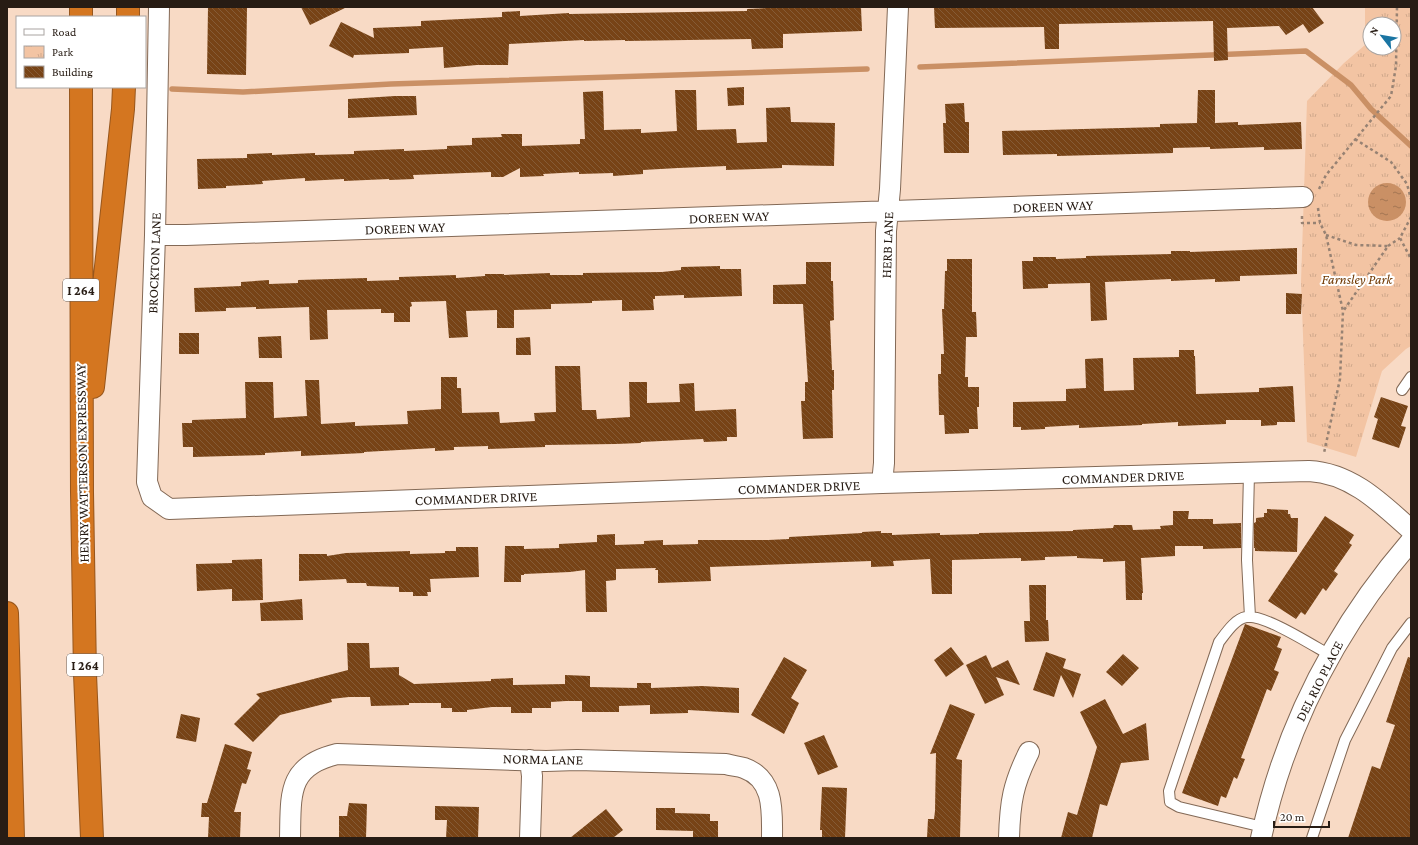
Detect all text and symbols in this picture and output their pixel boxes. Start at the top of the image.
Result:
legend [16,16,146,88]
north arrow [1362,16,1402,56]
text: N [1366,24,1381,37]
text: Road [52,25,77,39]
text: Park [52,45,74,59]
text: Building [52,65,93,79]
street label: DOREEN WAY [1012,197,1094,215]
street label: DOREEN WAY [688,208,770,226]
street label: HERB LANE [878,211,896,279]
street label: BROCKTON LANE [144,212,164,314]
street label: DOREEN WAY [364,219,446,237]
park label: Farnsley Park [1322,271,1393,287]
road number: I 264 [63,279,99,301]
street label: HENRY WATTERSON EXPRESSWAY [72,363,92,563]
street label: COMMANDER DRIVE [1062,467,1185,487]
street label: COMMANDER DRIVE [738,477,861,497]
street label: COMMANDER DRIVE [415,488,538,508]
street label: DEL RIO PLACE [1292,638,1346,724]
road number: I 264 [67,654,103,676]
street label: NORMA LANE [503,750,584,768]
scale bar [1274,803,1329,829]
text: 20 m [1280,810,1305,824]

